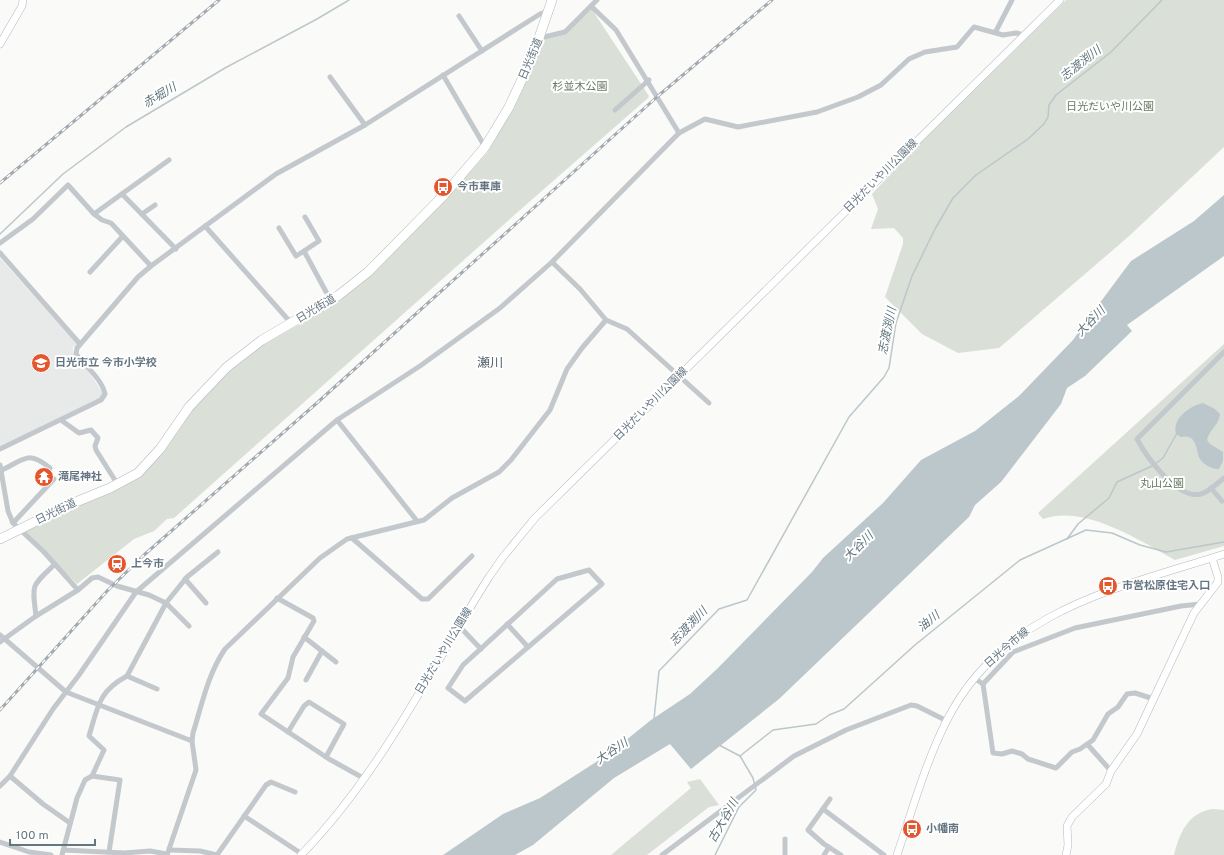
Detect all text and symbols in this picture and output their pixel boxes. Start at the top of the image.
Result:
street label: 日光街道 [516,36,546,82]
water label: 志渡渕川 [1057,42,1106,85]
water label: 赤堀川 [140,79,181,112]
park label: 杉並木公園 [553,80,608,94]
park label: 日光だいや川公園 [1066,100,1154,114]
street label: 日光だいや川公園線 [841,136,921,216]
bus stop icon: 今市車庫 [432,176,454,198]
place label: 今市車庫 [457,180,501,194]
street label: 日光街道 [294,292,338,326]
water label: 大谷川 [1073,302,1111,341]
water label: 志渡渕川 [875,304,901,356]
school or university icon: 日光市立 今市小学校 [30,352,52,374]
place label: 日光市立 今市小学校 [55,356,157,370]
district label: 瀬川 [477,356,503,372]
street label: 日光だいや川公園線 [611,364,691,444]
temple icon: 滝尾神社 [33,466,55,488]
place label: 滝尾神社 [58,470,102,484]
park label: 丸山公園 [1140,477,1184,491]
street label: 日光街道 [33,496,79,528]
water label: 大谷川 [841,527,879,565]
station icon: 上今市 [106,553,128,575]
place label: 上今市 [131,557,164,571]
bus stop icon: 市営松原住宅入口 [1097,575,1119,597]
place label: 市営松原住宅入口 [1122,579,1210,593]
water label: 志渡渕川 [667,603,713,650]
street label: 日光だいや川公園線 [413,605,475,697]
water label: 油川 [915,607,945,636]
street label: 日光今市線 [982,625,1032,671]
water label: 大谷川 [593,734,633,769]
water label: 古大谷川 [705,794,744,846]
bus stop icon: 小幡南 [901,818,923,840]
scale bar [10,821,95,847]
place label: 小幡南 [926,822,959,836]
text: 100 m [16,828,49,844]

